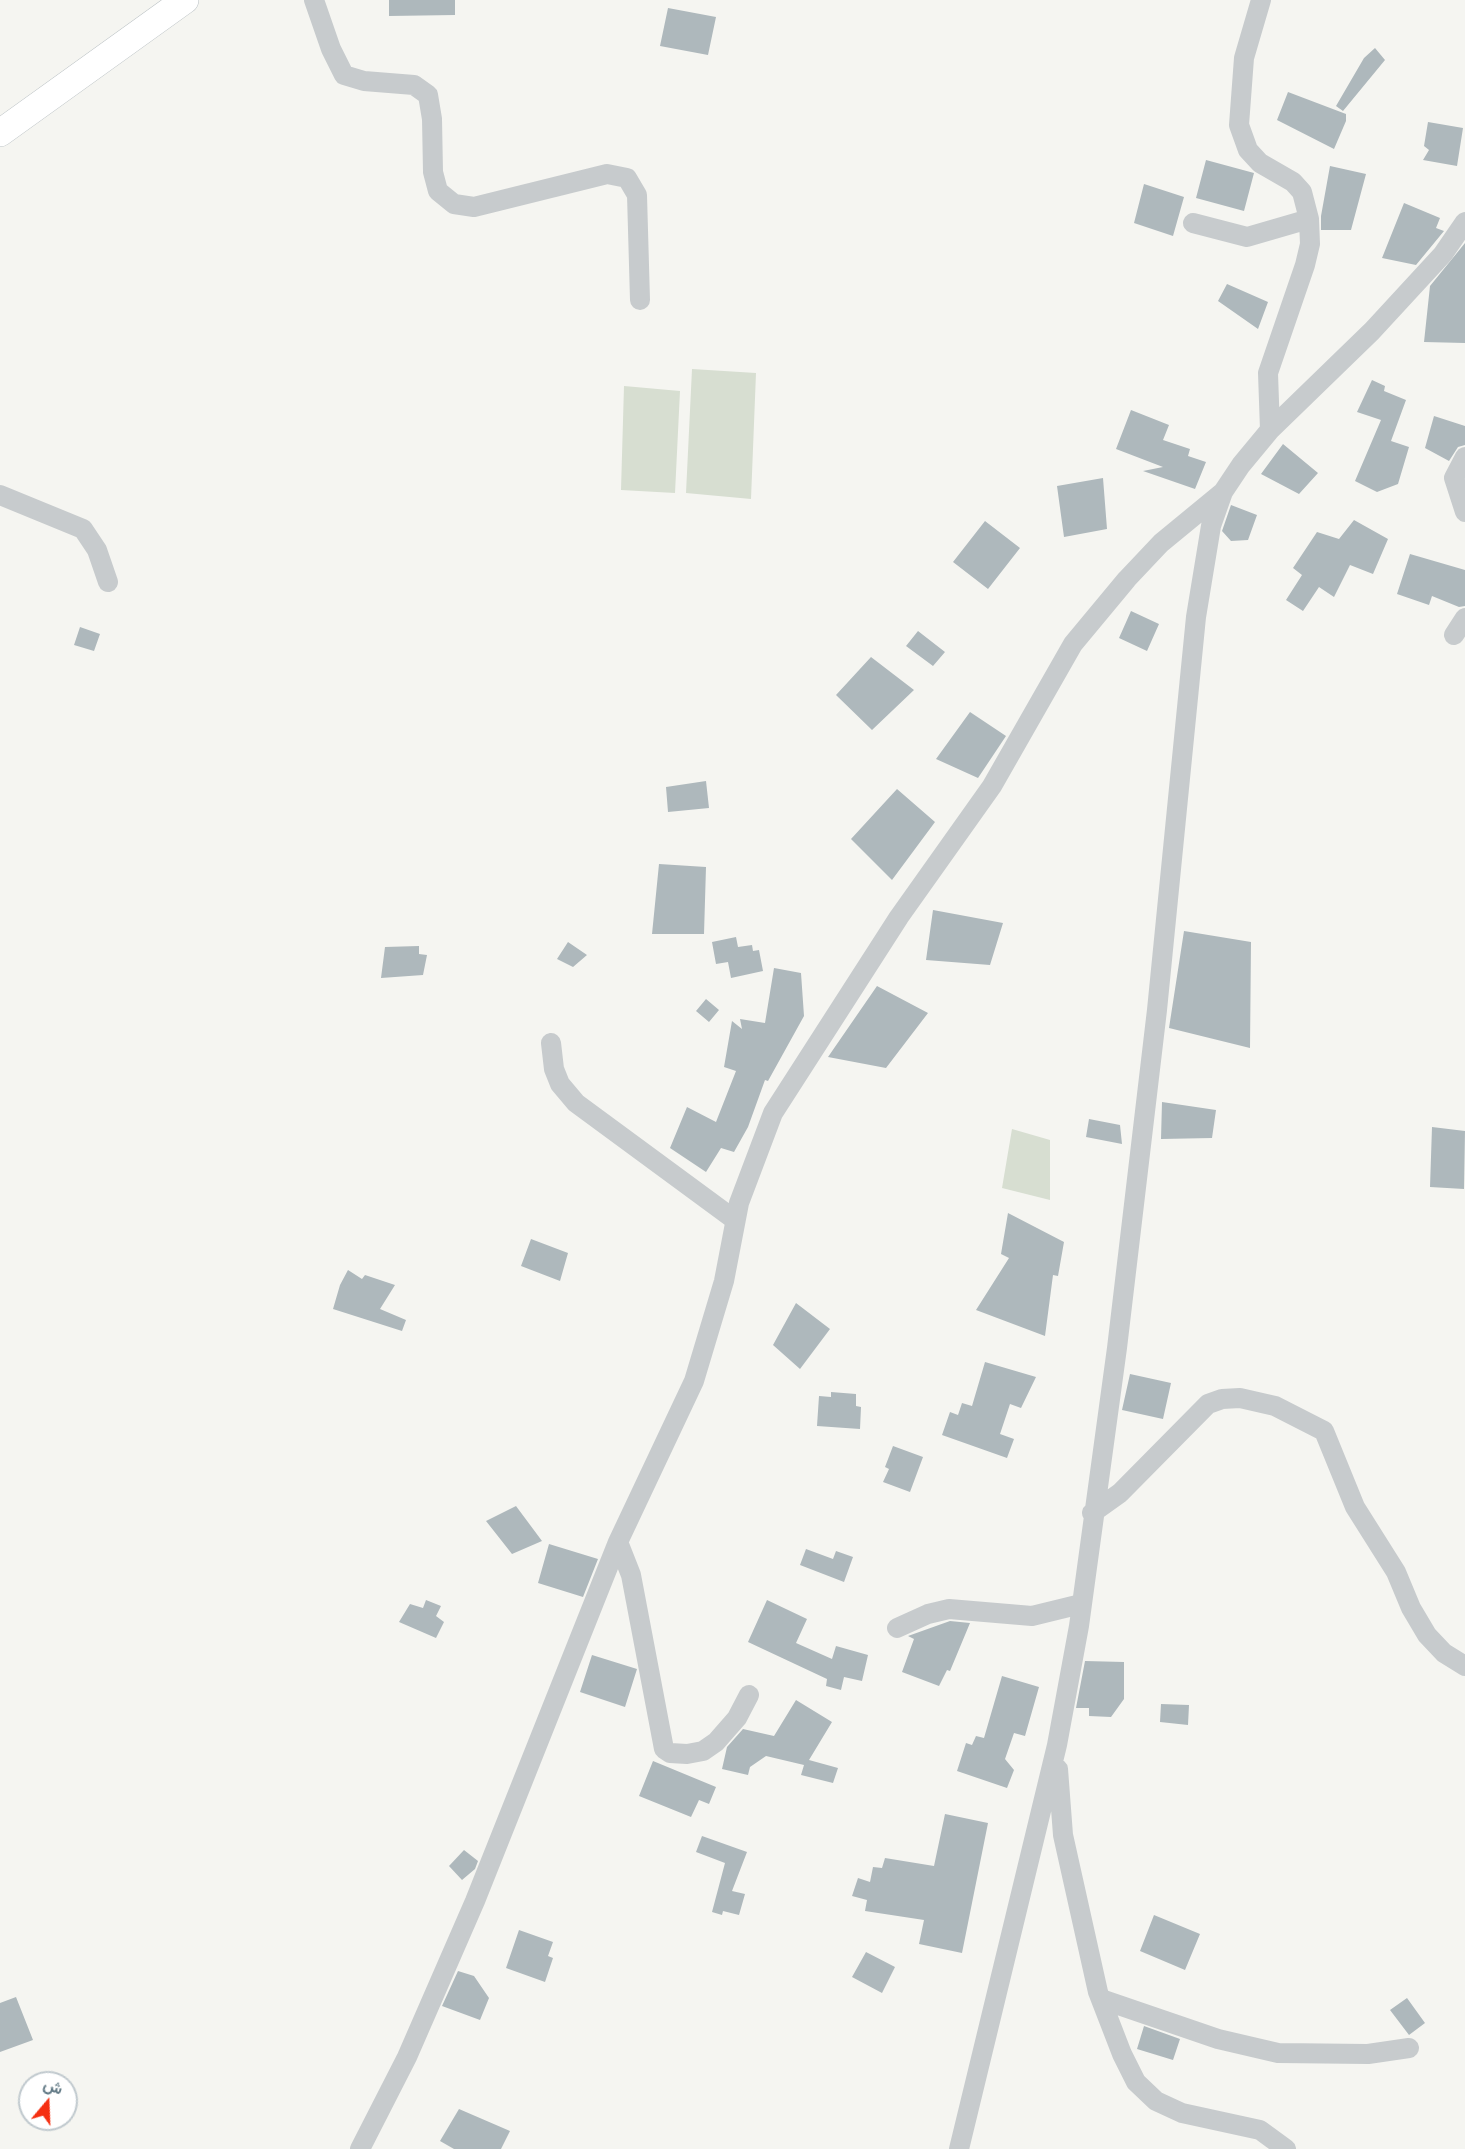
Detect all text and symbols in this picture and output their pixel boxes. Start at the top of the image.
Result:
north arrow [18,2071,78,2131]
text: ش [41,2072,66,2099]

